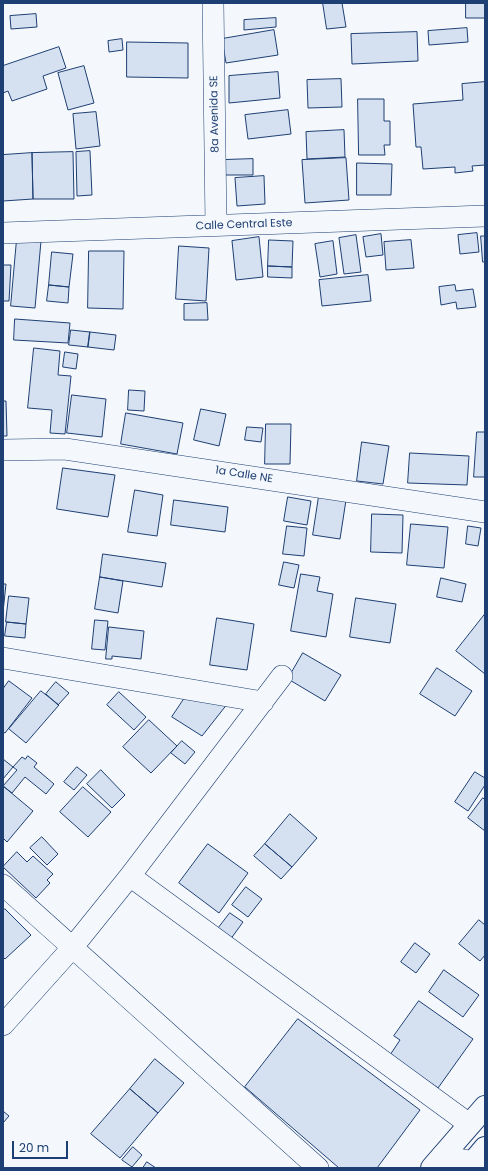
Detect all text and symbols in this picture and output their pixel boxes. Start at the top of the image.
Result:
street label: 8a Avenida SE [208,75,222,153]
street label: Calle Central Este [195,217,293,233]
street label: 1a Calle NE [214,464,274,486]
scale bar [14,1133,70,1159]
text: 20 m [19,1139,49,1156]

